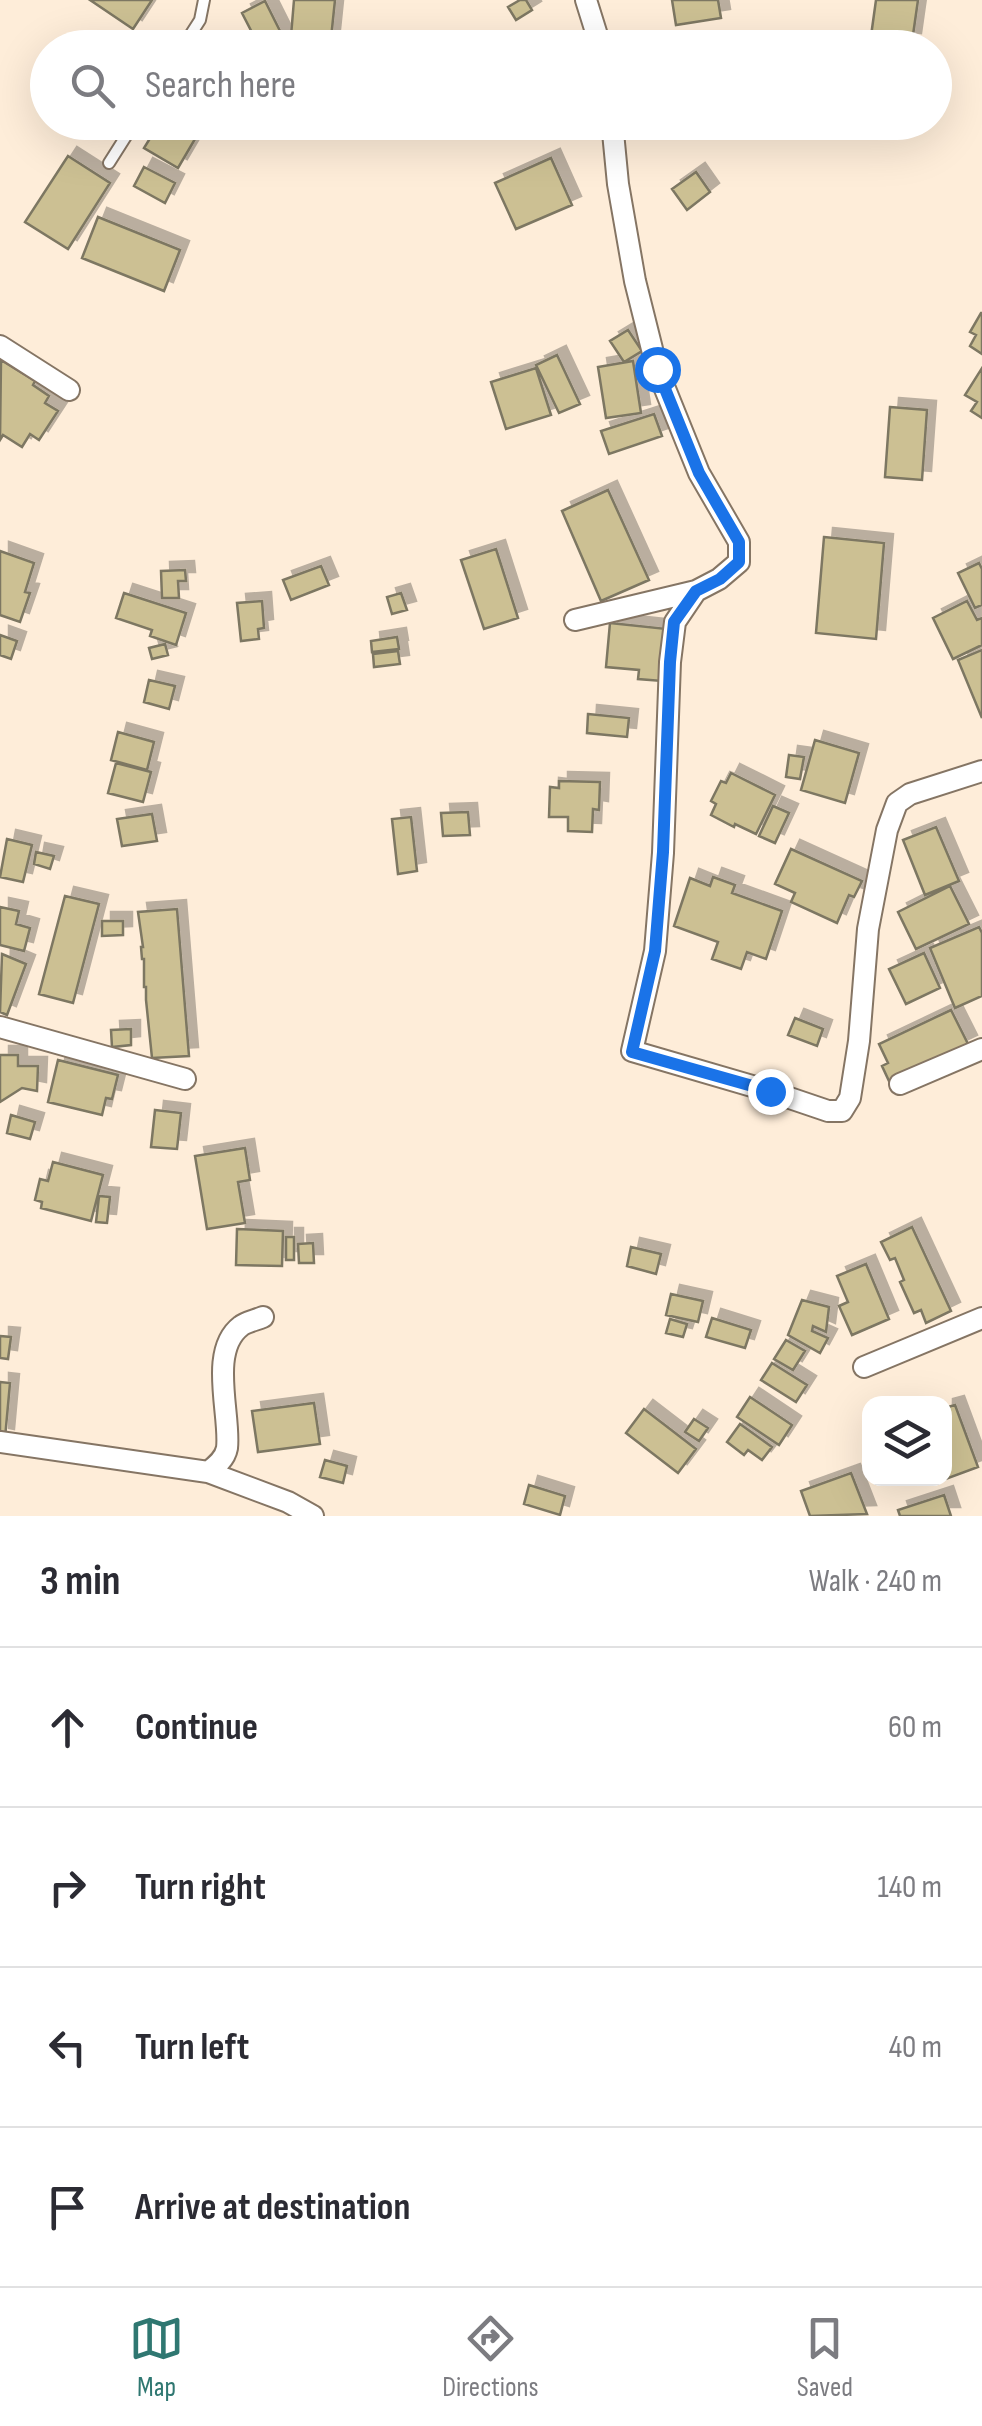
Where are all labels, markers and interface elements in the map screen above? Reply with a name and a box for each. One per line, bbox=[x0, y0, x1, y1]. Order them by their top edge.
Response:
search box bbox=[30, 30, 952, 140]
icon: search bbox=[65, 58, 120, 113]
text: Search here bbox=[145, 63, 296, 108]
route start bbox=[635, 347, 681, 393]
route end bbox=[748, 1069, 794, 1115]
map controls bbox=[862, 1396, 952, 1486]
button: layers bbox=[862, 1396, 952, 1486]
text: 3 min bbox=[40, 1556, 120, 1607]
text: Walk · 240 m bbox=[809, 1562, 942, 1601]
icon: ahead bbox=[40, 1700, 95, 1755]
text: Continue bbox=[135, 1705, 258, 1750]
text: 60 m bbox=[888, 1708, 942, 1747]
icon: right bbox=[40, 1860, 95, 1915]
text: Turn right bbox=[135, 1865, 266, 1910]
text: 140 m bbox=[878, 1868, 942, 1907]
icon: left bbox=[40, 2020, 95, 2075]
text: Turn left bbox=[135, 2025, 249, 2070]
text: 40 m bbox=[889, 2028, 942, 2067]
icon: arrive bbox=[40, 2180, 95, 2235]
text: Arrive at destination bbox=[135, 2185, 410, 2230]
tab: Map bbox=[129, 2311, 184, 2404]
tab: Directions bbox=[442, 2311, 539, 2404]
tab: Saved bbox=[797, 2311, 853, 2404]

